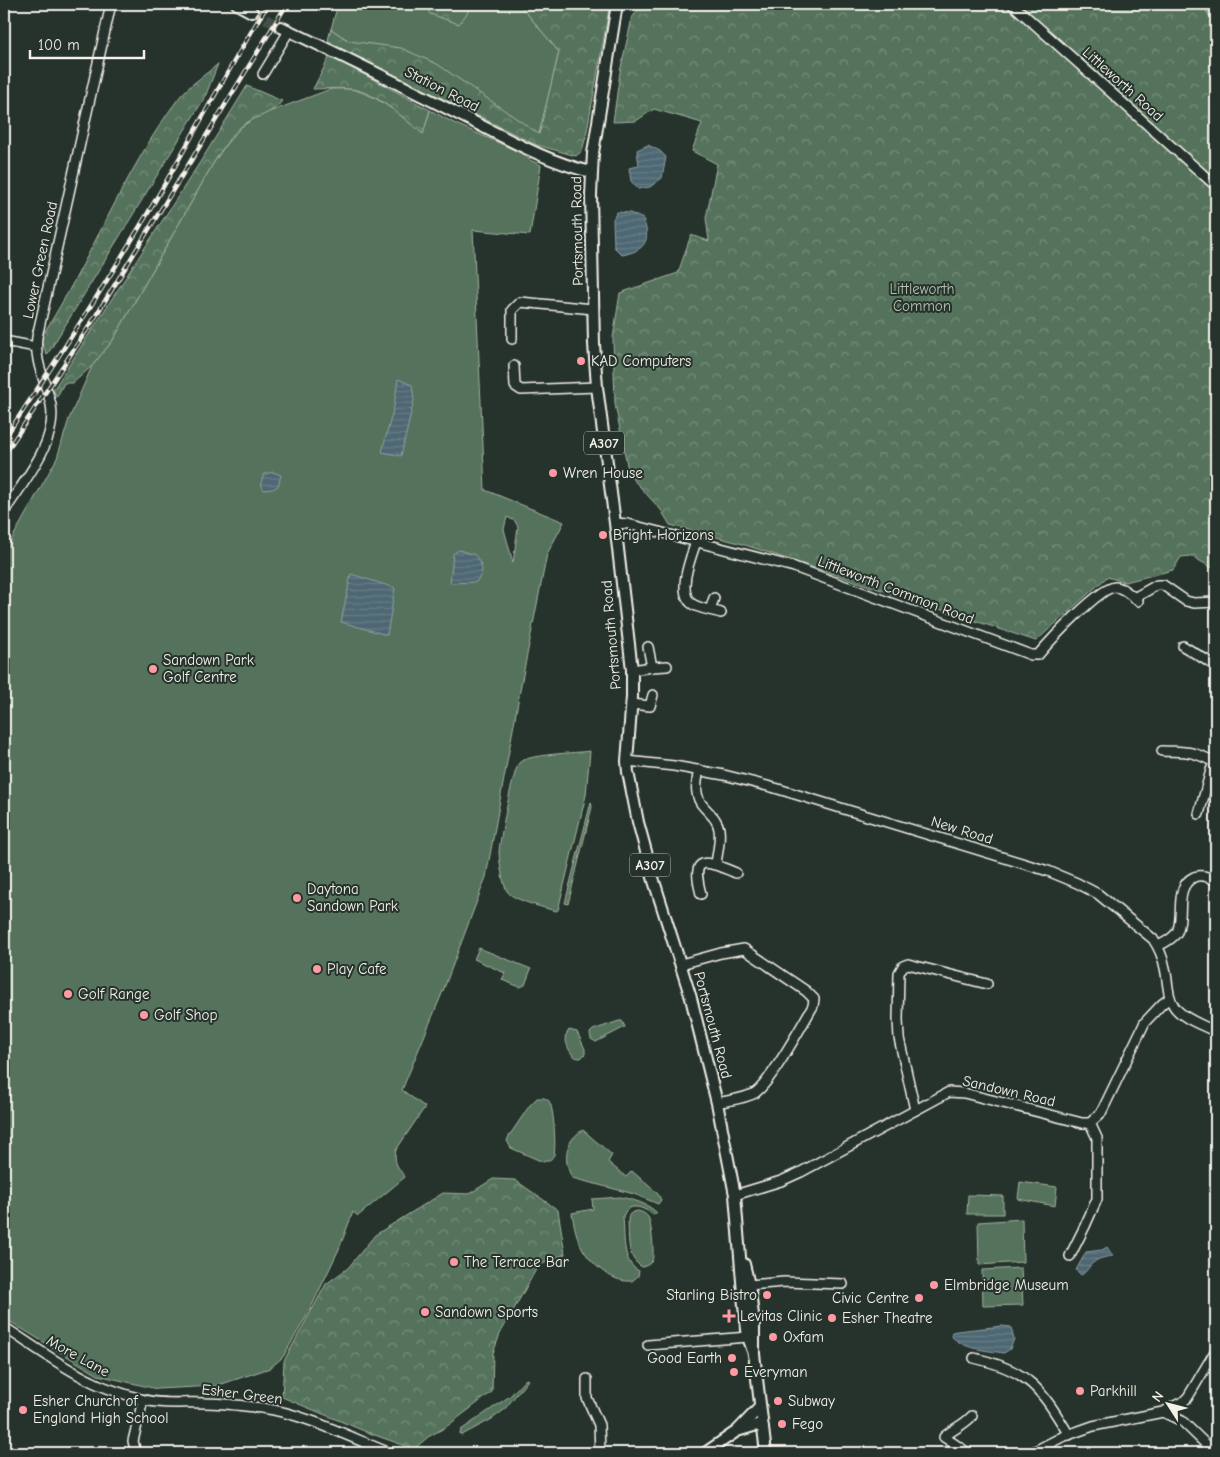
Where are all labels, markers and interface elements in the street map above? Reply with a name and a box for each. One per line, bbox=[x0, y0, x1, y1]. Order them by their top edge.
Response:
scale bar bbox=[30, 28, 144, 60]
text: 100 m bbox=[38, 36, 80, 54]
street label: Littleworth Road bbox=[1079, 43, 1167, 125]
street label: Station Road bbox=[402, 63, 482, 115]
street label: Portsmouth Road bbox=[567, 176, 587, 286]
street label: Lower Green Road bbox=[19, 200, 61, 320]
park label: Littleworth Common bbox=[889, 280, 955, 315]
place label: KAD Computers bbox=[591, 352, 691, 370]
marker: KAD Computers bbox=[575, 355, 587, 367]
road number: A307 bbox=[584, 432, 624, 454]
place label: Wren House bbox=[563, 464, 643, 482]
marker: Wren House bbox=[547, 467, 559, 479]
place label: Bright Horizons bbox=[613, 526, 714, 544]
marker: Bright Horizons bbox=[597, 529, 609, 541]
street label: Littleworth Common Road bbox=[815, 552, 977, 628]
street label: Portsmouth Road bbox=[597, 579, 625, 691]
place label: Sandown Park Golf Centre bbox=[163, 651, 255, 686]
marker: Sandown Park Golf Centre bbox=[147, 663, 159, 675]
street label: New Road bbox=[929, 812, 995, 848]
road number: A307 bbox=[630, 854, 670, 876]
place label: Daytona Sandown Park bbox=[307, 880, 399, 915]
marker: Daytona Sandown Park bbox=[291, 892, 303, 904]
place label: Play Cafe bbox=[327, 960, 387, 978]
marker: Play Cafe bbox=[311, 963, 323, 975]
street label: Portsmouth Road bbox=[690, 970, 736, 1080]
place label: Golf Range bbox=[78, 985, 150, 1003]
marker: Golf Range bbox=[62, 988, 74, 1000]
place label: Golf Shop bbox=[154, 1006, 217, 1024]
marker: Golf Shop bbox=[138, 1009, 150, 1021]
street label: Sandown Road bbox=[961, 1072, 1057, 1110]
place label: The Terrace Bar bbox=[464, 1253, 569, 1271]
marker: The Terrace Bar bbox=[448, 1256, 460, 1268]
place label: Elmbridge Museum bbox=[944, 1276, 1069, 1294]
marker: Elmbridge Museum bbox=[928, 1279, 940, 1291]
place label: Starling Bistro bbox=[666, 1286, 757, 1304]
marker: Starling Bistro bbox=[761, 1289, 773, 1301]
place label: Civic Centre bbox=[832, 1289, 909, 1307]
marker: Civic Centre bbox=[913, 1292, 925, 1304]
place label: Sandown Sports bbox=[435, 1303, 538, 1321]
marker: Sandown Sports bbox=[419, 1306, 431, 1318]
place label: Levitas Clinic bbox=[740, 1307, 822, 1325]
marker: Levitas Clinic bbox=[722, 1309, 736, 1323]
place label: Esher Theatre bbox=[842, 1309, 933, 1327]
marker: Esher Theatre bbox=[826, 1312, 838, 1324]
place label: Oxfam bbox=[783, 1328, 824, 1346]
street label: More Lane bbox=[43, 1331, 113, 1381]
marker: Oxfam bbox=[767, 1331, 779, 1343]
place label: Good Earth bbox=[647, 1349, 722, 1367]
marker: Good Earth bbox=[726, 1352, 738, 1364]
place label: Everyman bbox=[744, 1363, 808, 1381]
marker: Everyman bbox=[728, 1366, 740, 1378]
street label: Esher Green bbox=[200, 1380, 284, 1408]
north arrow bbox=[1142, 1380, 1192, 1430]
place label: Parkhill bbox=[1090, 1382, 1137, 1400]
marker: Parkhill bbox=[1074, 1385, 1086, 1397]
text: N bbox=[1148, 1388, 1167, 1405]
place label: Esher Church of England High School bbox=[33, 1392, 169, 1427]
place label: Subway bbox=[788, 1392, 835, 1410]
marker: Subway bbox=[772, 1395, 784, 1407]
marker: Esher Church of England High School bbox=[17, 1404, 29, 1416]
place label: Fego bbox=[792, 1415, 823, 1433]
marker: Fego bbox=[776, 1418, 788, 1430]

